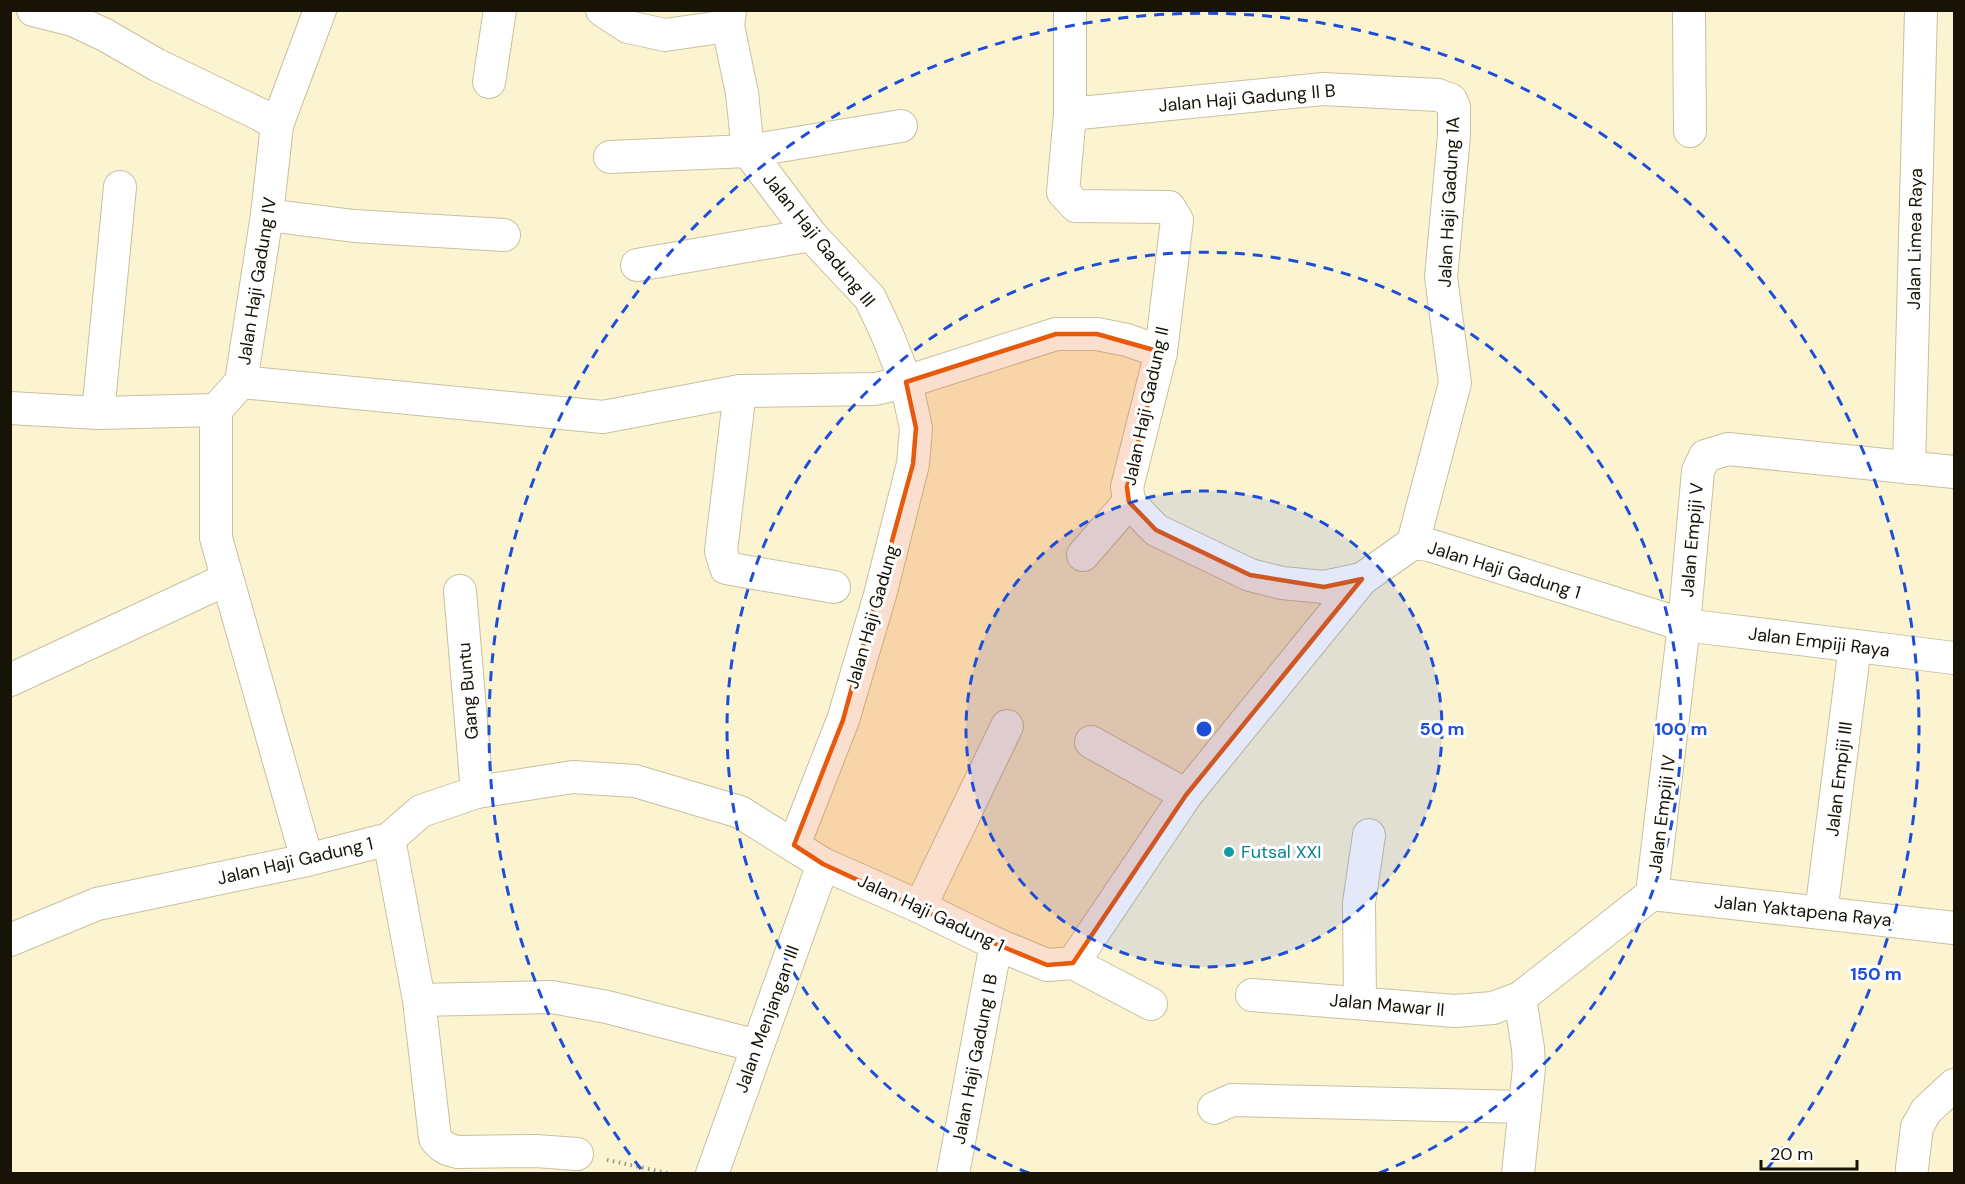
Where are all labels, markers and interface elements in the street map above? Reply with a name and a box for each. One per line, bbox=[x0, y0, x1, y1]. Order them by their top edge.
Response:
street label: Jalan Haji Gadung II B bbox=[1158, 78, 1337, 118]
street label: Jalan Haji Gadung 1A bbox=[1433, 116, 1465, 288]
street label: Jalan Haji Gadung III bbox=[757, 168, 881, 312]
street label: Jalan Limea Raya bbox=[1902, 168, 1928, 310]
street label: Jalan Haji Gadung IV bbox=[232, 195, 282, 367]
street label: Jalan Haji Gadung II bbox=[1117, 324, 1175, 488]
street label: Jalan Empiji V bbox=[1675, 482, 1709, 598]
street label: Jalan Haji Gadung 1 bbox=[1424, 535, 1584, 605]
street label: Jalan Haji Gadung bbox=[840, 542, 904, 692]
street label: Jalan Empiji Raya bbox=[1747, 621, 1891, 663]
street label: Gang Buntu bbox=[452, 641, 484, 741]
text: 50 m bbox=[1419, 717, 1465, 741]
text: 100 m bbox=[1654, 717, 1708, 741]
centre of rings bbox=[1194, 719, 1214, 739]
street label: Jalan Empiji III bbox=[1820, 720, 1858, 838]
street label: Jalan Empiji IV bbox=[1643, 753, 1681, 875]
street label: Jalan Haji Gadung 1 bbox=[215, 831, 375, 891]
place label: Futsal XXI bbox=[1241, 840, 1322, 864]
marker: Futsal XXI bbox=[1222, 845, 1236, 859]
street label: Jalan Haji Gadung 1 bbox=[854, 869, 1008, 957]
street label: Jalan Yaktapena Raya bbox=[1713, 890, 1893, 932]
street label: Jalan Menjangan III bbox=[729, 942, 805, 1096]
text: 150 m bbox=[1850, 962, 1902, 986]
street label: Jalan Haji Gadung I B bbox=[947, 972, 1003, 1146]
street label: Jalan Mawar II bbox=[1328, 988, 1446, 1022]
scale bar bbox=[1761, 1133, 1857, 1171]
text: 20 m bbox=[1770, 1142, 1813, 1166]

